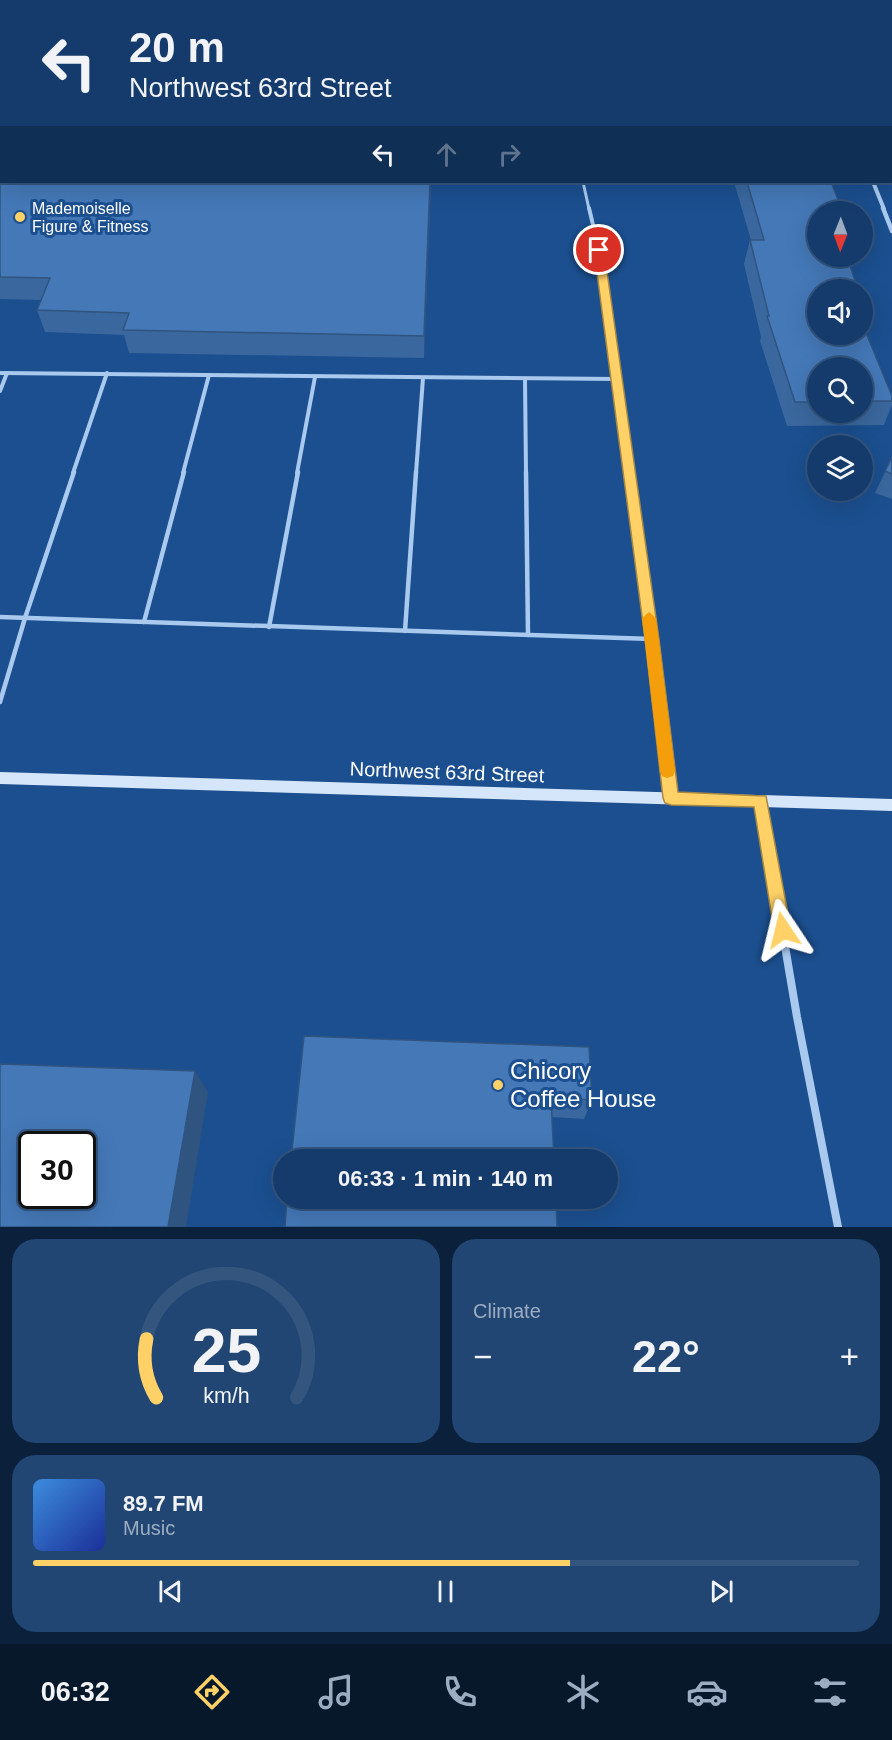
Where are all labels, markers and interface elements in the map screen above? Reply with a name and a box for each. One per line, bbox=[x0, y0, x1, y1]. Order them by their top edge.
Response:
icon: left bbox=[30, 24, 108, 102]
text: 20 m bbox=[129, 24, 225, 71]
text: Northwest 63rd Street bbox=[129, 73, 392, 103]
icon: left bbox=[367, 138, 400, 171]
icon: ahead bbox=[430, 138, 463, 171]
icon: right bbox=[493, 138, 526, 171]
place label: Mademoiselle Figure & Fitness bbox=[32, 200, 148, 235]
north arrow bbox=[807, 201, 873, 267]
map controls bbox=[807, 201, 873, 501]
marker: Mademoiselle Figure & Fitness bbox=[13, 210, 27, 224]
pin bbox=[573, 224, 624, 275]
icon: arrive bbox=[582, 233, 615, 266]
button: sound bbox=[807, 279, 873, 345]
button: search bbox=[807, 357, 873, 423]
button: layers bbox=[807, 435, 873, 501]
street label: Northwest 63rd Street bbox=[349, 758, 545, 786]
position arrow bbox=[751, 898, 815, 962]
place label: Chicory Coffee House bbox=[510, 1057, 656, 1112]
marker: Chicory Coffee House bbox=[491, 1078, 505, 1092]
speed limit sign: 30 bbox=[18, 1131, 96, 1209]
text: 06:33 · 1 min · 140 m bbox=[338, 1166, 553, 1191]
text: Climate bbox=[473, 1300, 541, 1322]
text: 25 bbox=[191, 1316, 261, 1385]
text: 22° bbox=[632, 1331, 700, 1382]
text: − bbox=[473, 1338, 492, 1375]
text: + bbox=[840, 1338, 859, 1375]
text: km/h bbox=[203, 1384, 249, 1408]
text: 89.7 FM bbox=[123, 1491, 204, 1516]
text: Music bbox=[123, 1517, 175, 1539]
icon: previous bbox=[154, 1575, 187, 1608]
icon: pause bbox=[429, 1575, 462, 1608]
icon: next bbox=[705, 1575, 738, 1608]
icon: directions bbox=[191, 1671, 233, 1713]
icon: music bbox=[315, 1671, 357, 1713]
icon: phone bbox=[439, 1671, 481, 1713]
icon: climate bbox=[562, 1671, 604, 1713]
icon: car bbox=[686, 1671, 728, 1713]
icon: filters bbox=[809, 1671, 851, 1713]
text: 06:32 bbox=[41, 1677, 110, 1707]

